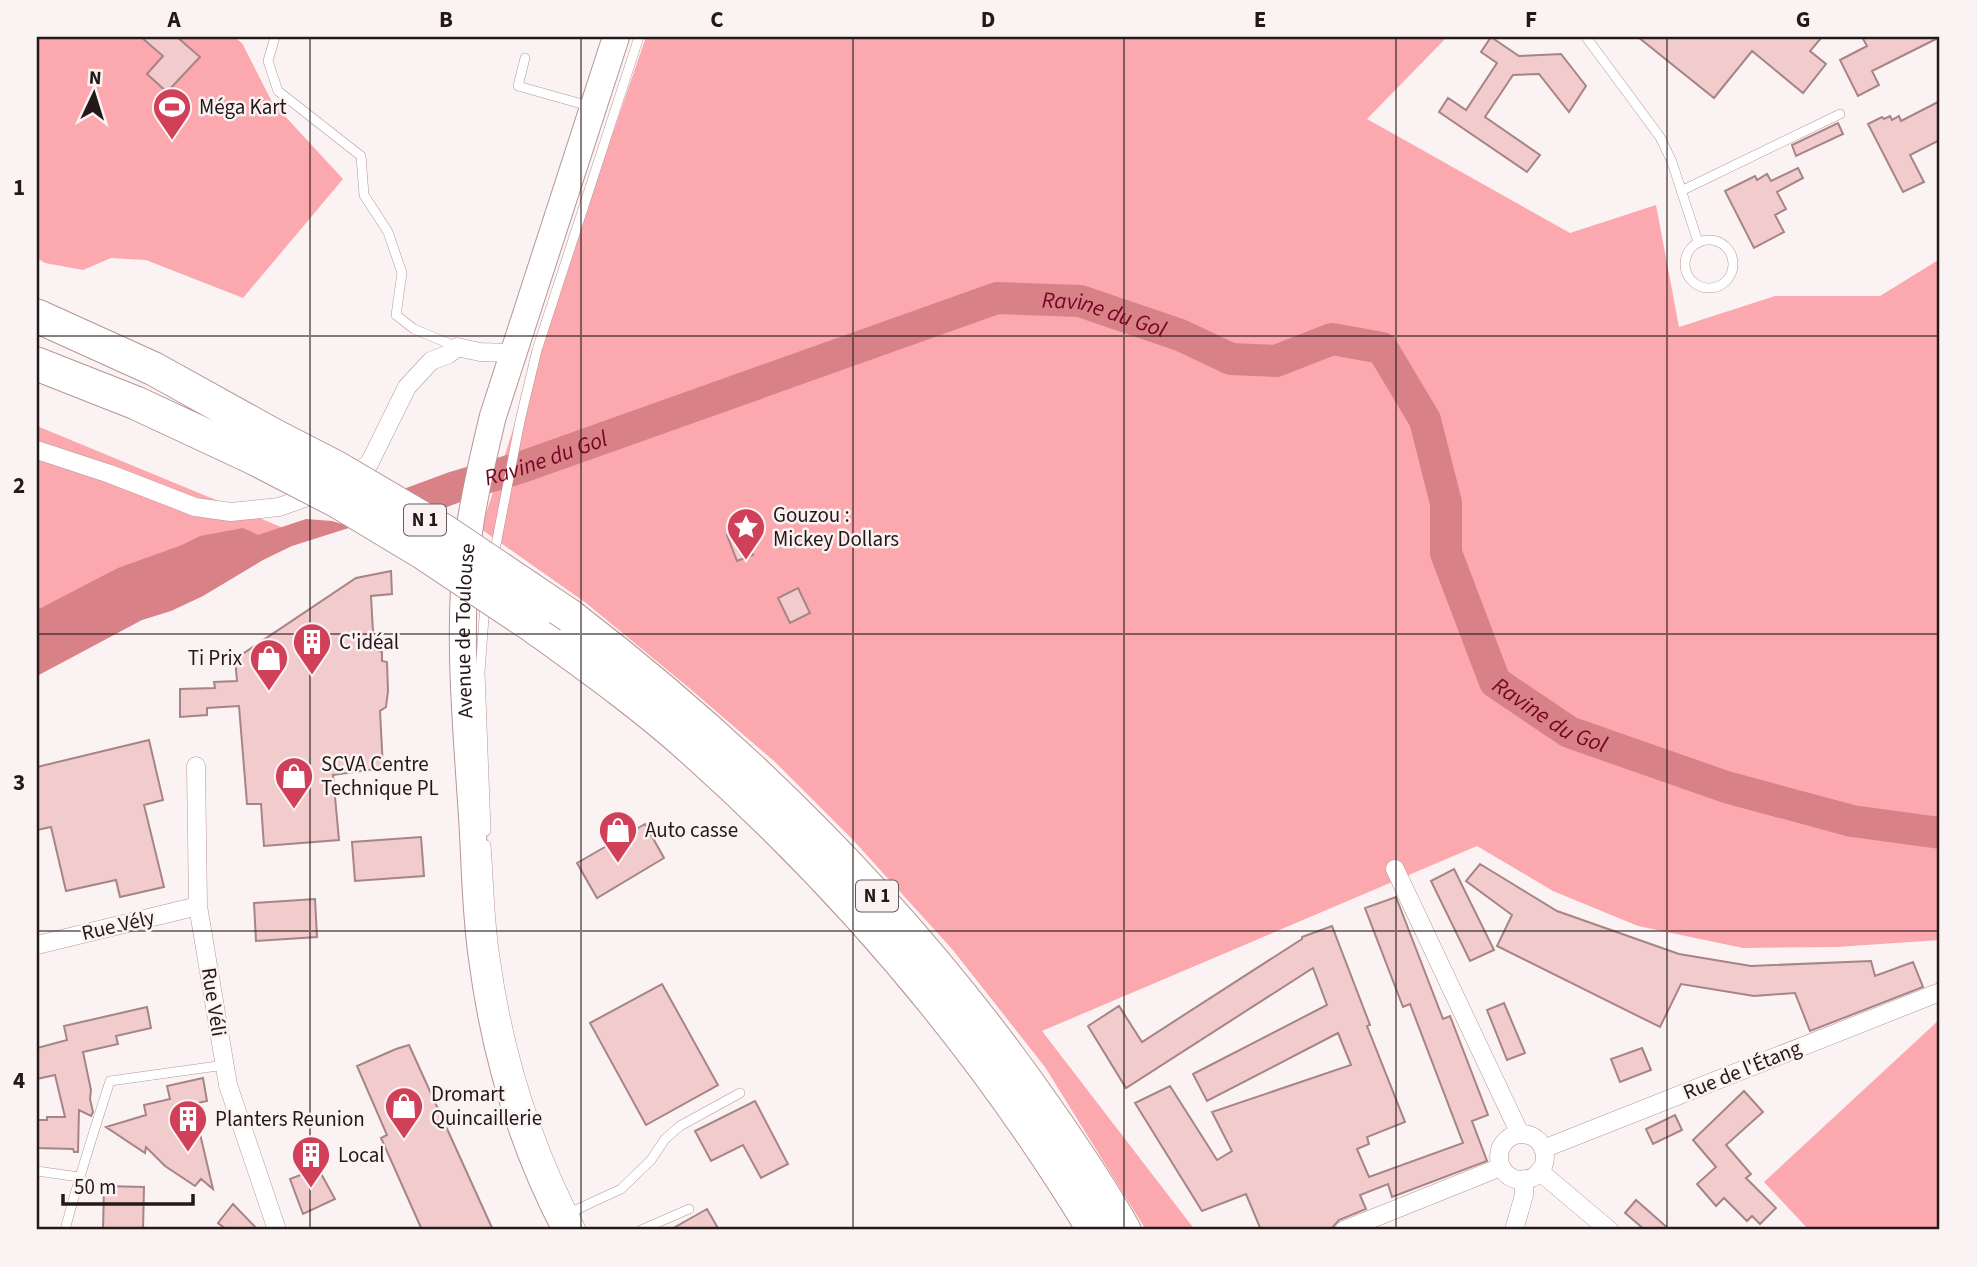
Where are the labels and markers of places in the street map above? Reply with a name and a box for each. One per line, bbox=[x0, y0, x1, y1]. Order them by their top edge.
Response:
sports icon: Méga Kart bbox=[151, 86, 193, 141]
place label: Méga Kart bbox=[199, 92, 287, 122]
place label: Gouzou : Mickey Dollars bbox=[773, 500, 899, 554]
place icon: Gouzou : Mickey Dollars bbox=[725, 506, 767, 561]
building icon: C'idéal bbox=[291, 621, 333, 676]
place label: C'idéal bbox=[339, 627, 399, 657]
shop icon: Ti Prix bbox=[248, 637, 290, 692]
place label: Ti Prix bbox=[188, 643, 243, 673]
place label: SCVA Centre Technique PL bbox=[321, 749, 439, 803]
shop icon: SCVA Centre Technique PL bbox=[273, 755, 315, 810]
shop icon: Auto casse bbox=[597, 809, 639, 864]
place label: Auto casse bbox=[645, 815, 738, 845]
place label: Dromart Quincaillerie bbox=[431, 1079, 542, 1133]
shop icon: Dromart Quincaillerie bbox=[383, 1085, 425, 1140]
building icon: Planters Reunion bbox=[167, 1098, 209, 1153]
place label: Planters Reunion bbox=[215, 1104, 365, 1134]
building icon: Local bbox=[290, 1134, 332, 1189]
place label: Local bbox=[338, 1140, 385, 1170]

